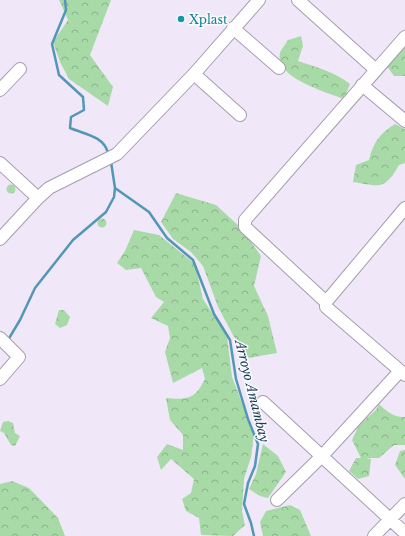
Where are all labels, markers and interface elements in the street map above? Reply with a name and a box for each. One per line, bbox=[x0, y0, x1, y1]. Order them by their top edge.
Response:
place label: Xplast bbox=[189, 12, 228, 27]
marker: Xplast bbox=[176, 14, 186, 24]
water label: Arroyo Amambay bbox=[231, 336, 273, 444]

